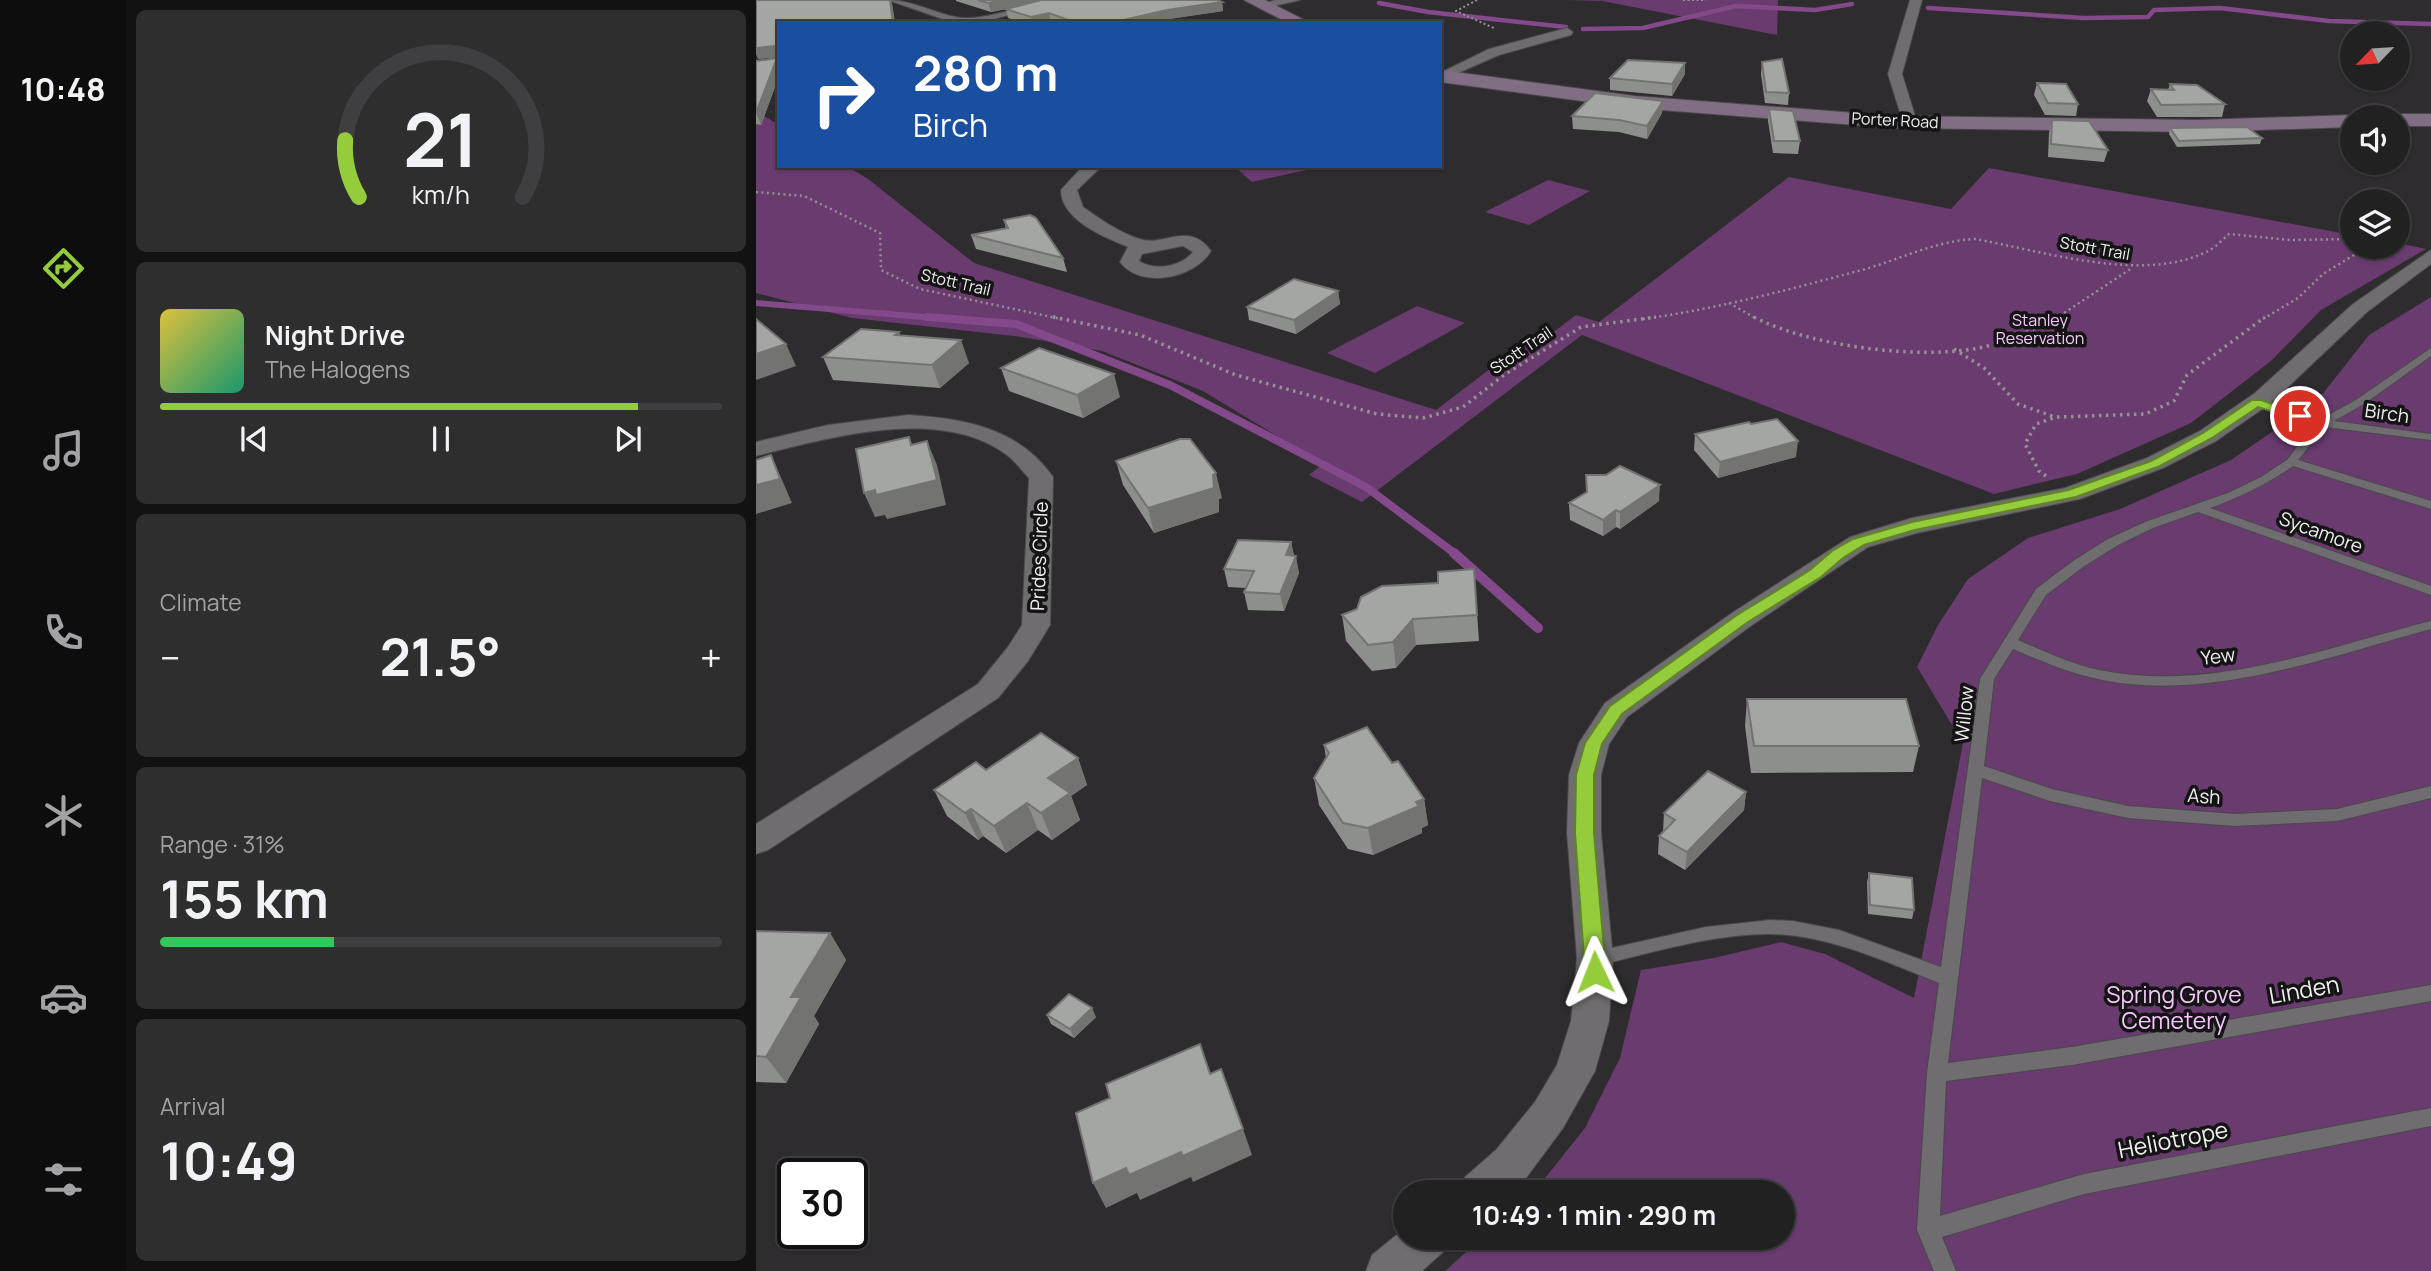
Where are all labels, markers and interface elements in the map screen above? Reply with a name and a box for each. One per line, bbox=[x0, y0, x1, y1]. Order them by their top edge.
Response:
north arrow bbox=[2340, 21, 2410, 91]
map controls bbox=[2340, 21, 2410, 259]
text: 280 m bbox=[913, 39, 1058, 106]
icon: right bbox=[798, 49, 889, 140]
text: 10:48 bbox=[20, 67, 106, 111]
text: 21 bbox=[403, 89, 479, 189]
text: Birch bbox=[913, 103, 988, 147]
button: sound bbox=[2340, 105, 2410, 175]
street label: Porter Road bbox=[1851, 107, 1939, 133]
text: km/h bbox=[412, 177, 470, 212]
button: layers bbox=[2340, 189, 2410, 259]
street label: Stott Trail bbox=[2058, 231, 2132, 265]
icon: directions bbox=[39, 244, 88, 293]
street label: Stott Trail bbox=[919, 263, 993, 301]
park label: Stanley Reservation bbox=[1996, 309, 2084, 349]
text: Night Drive bbox=[265, 317, 405, 353]
street label: Stott Trail bbox=[1485, 321, 1557, 379]
text: The Halogens bbox=[265, 353, 410, 385]
pin bbox=[2270, 386, 2330, 446]
icon: arrive bbox=[2281, 397, 2319, 435]
street label: Birch bbox=[2363, 397, 2411, 429]
icon: previous bbox=[235, 420, 273, 458]
icon: pause bbox=[422, 420, 460, 458]
icon: next bbox=[609, 420, 647, 458]
icon: music bbox=[39, 426, 88, 475]
street label: Prides Circle bbox=[1024, 501, 1054, 611]
street label: Sycamore bbox=[2276, 505, 2366, 559]
text: Climate bbox=[160, 586, 242, 618]
icon: phone bbox=[39, 608, 88, 657]
text: 21.5° bbox=[380, 621, 501, 692]
text: − bbox=[160, 631, 181, 683]
text: + bbox=[700, 631, 722, 683]
street label: Yew bbox=[2199, 641, 2237, 671]
street label: Willow bbox=[1948, 684, 1980, 743]
street label: Ash bbox=[2186, 782, 2222, 810]
icon: climate bbox=[39, 791, 88, 840]
text: Range · 31% bbox=[160, 828, 285, 860]
text: 155 km bbox=[160, 863, 329, 934]
position arrow bbox=[1558, 935, 1632, 1009]
street label: Linden bbox=[2266, 967, 2342, 1011]
icon: car bbox=[39, 973, 88, 1022]
park label: Spring Grove Cemetery bbox=[2106, 978, 2242, 1036]
text: Arrival bbox=[160, 1090, 226, 1122]
street label: Heliotrope bbox=[2115, 1113, 2231, 1165]
text: 10:49 bbox=[160, 1125, 297, 1196]
icon: filters bbox=[39, 1155, 88, 1204]
speed limit sign: 30 bbox=[777, 1158, 868, 1249]
text: 10:49 · 1 min · 290 m bbox=[1472, 1197, 1716, 1233]

